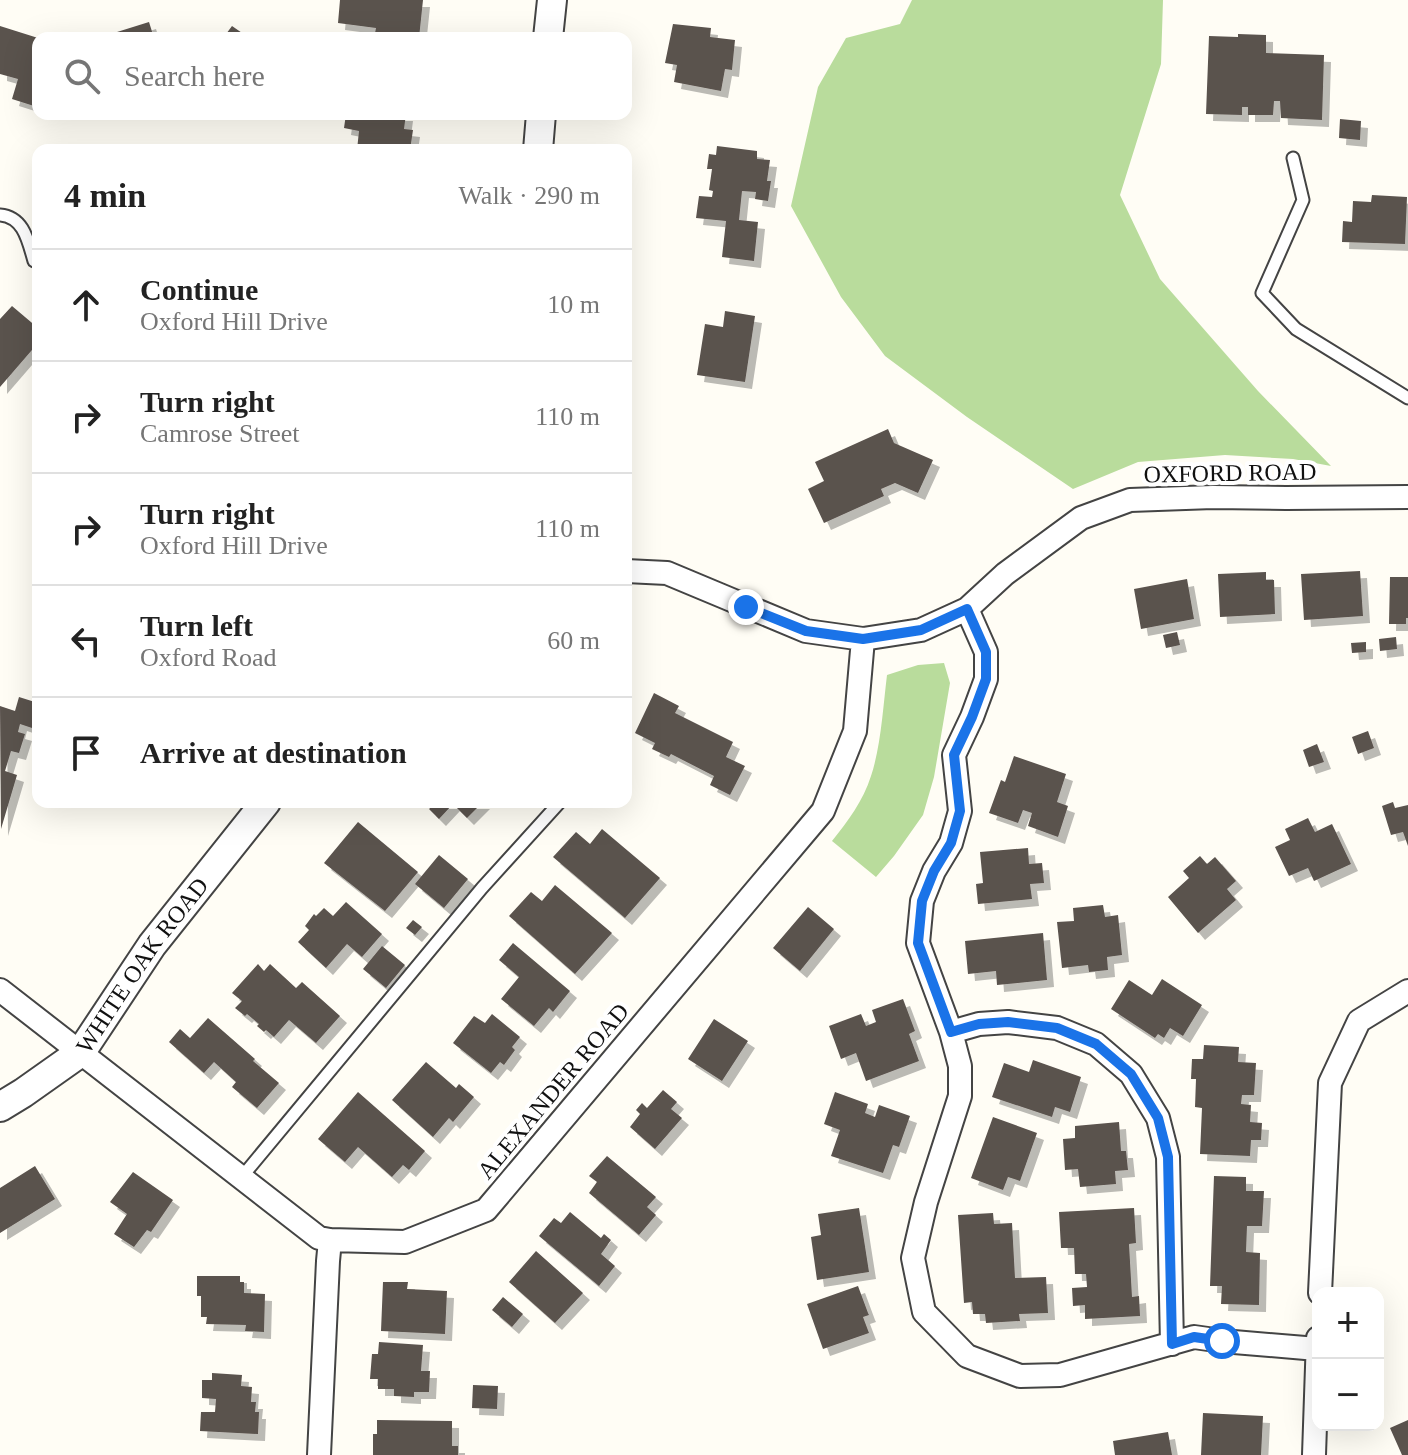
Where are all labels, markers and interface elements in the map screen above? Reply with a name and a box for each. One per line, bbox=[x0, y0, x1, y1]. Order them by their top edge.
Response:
search box bbox=[32, 32, 632, 120]
icon: search bbox=[60, 54, 104, 98]
text: Search here bbox=[124, 59, 265, 92]
text: 4 min bbox=[64, 177, 146, 214]
text: Walk · 290 m bbox=[458, 181, 600, 210]
text: Continue bbox=[140, 273, 258, 306]
icon: ahead bbox=[64, 283, 108, 327]
text: 10 m bbox=[547, 290, 600, 319]
text: Oxford Hill Drive bbox=[140, 307, 328, 336]
text: Turn right bbox=[140, 385, 275, 418]
icon: right bbox=[64, 395, 108, 439]
text: 110 m bbox=[535, 402, 600, 431]
text: Camrose Street bbox=[140, 419, 300, 448]
street label: OXFORD ROAD bbox=[1143, 458, 1317, 488]
text: Turn right bbox=[140, 497, 275, 530]
icon: right bbox=[64, 507, 108, 551]
text: 110 m bbox=[535, 514, 600, 543]
text: Oxford Hill Drive bbox=[140, 531, 328, 560]
route end bbox=[728, 589, 764, 625]
text: Turn left bbox=[140, 609, 253, 642]
icon: left bbox=[64, 619, 108, 663]
text: 60 m bbox=[547, 626, 600, 655]
text: Oxford Road bbox=[140, 643, 276, 672]
icon: arrive bbox=[64, 731, 108, 775]
text: Arrive at destination bbox=[140, 736, 407, 769]
street label: WHITE OAK ROAD bbox=[71, 873, 213, 1058]
street label: ALEXANDER ROAD bbox=[472, 998, 634, 1184]
map controls bbox=[1312, 1287, 1384, 1431]
button: + bbox=[1312, 1287, 1384, 1359]
route start bbox=[1204, 1323, 1240, 1359]
button: − bbox=[1312, 1359, 1384, 1431]

